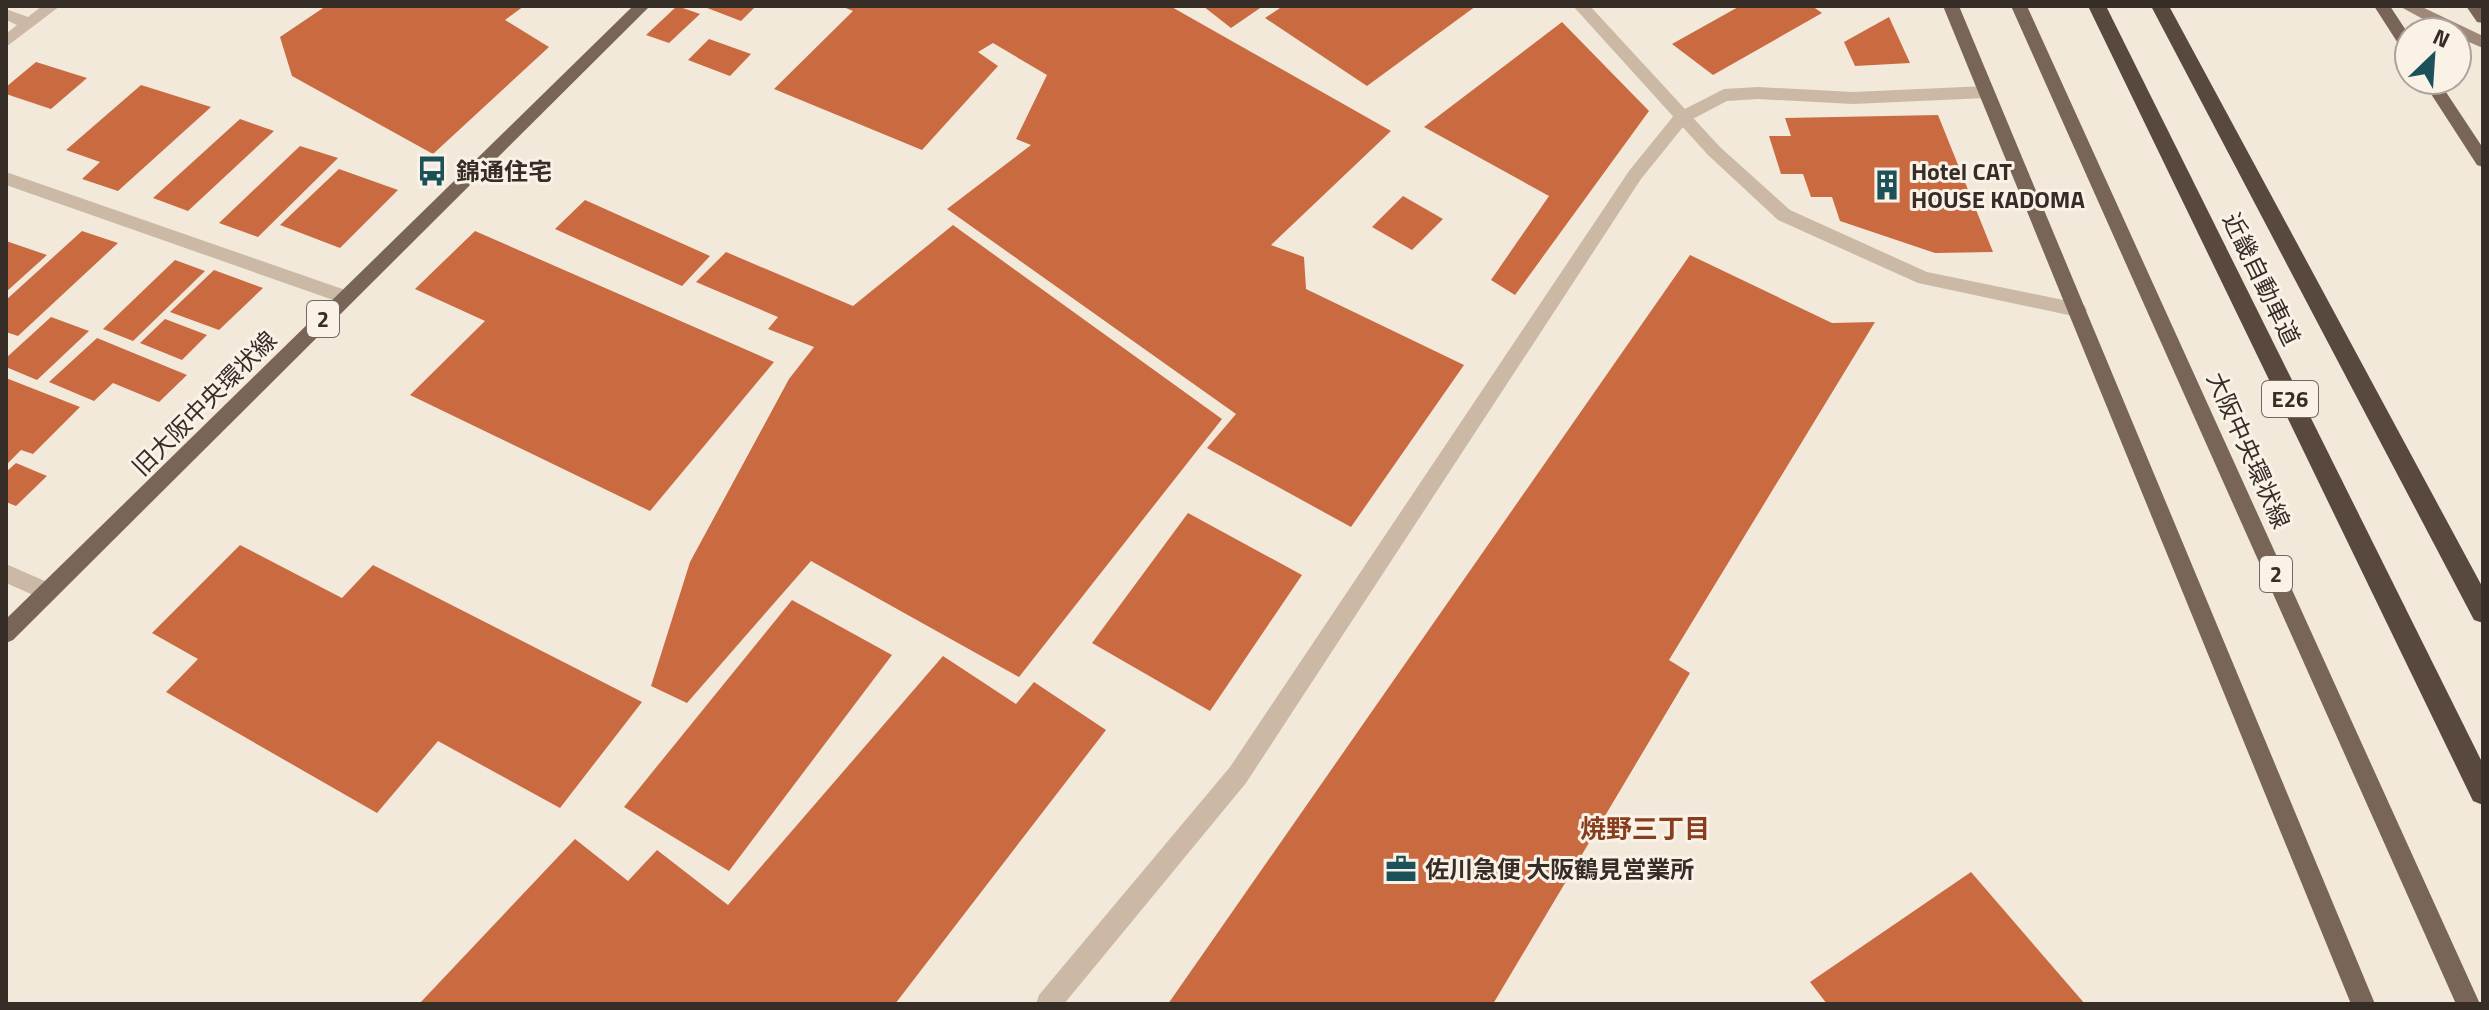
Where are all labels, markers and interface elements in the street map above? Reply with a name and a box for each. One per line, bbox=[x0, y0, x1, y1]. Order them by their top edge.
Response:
north arrow bbox=[2393, 16, 2473, 96]
text: N bbox=[2427, 19, 2456, 57]
place label: 錦通住宅 bbox=[456, 153, 552, 189]
place label: Hotel CAT HOUSE KADOMA bbox=[1911, 153, 2085, 217]
bus stop icon: 錦通住宅 bbox=[415, 154, 449, 188]
building icon: Hotel CAT HOUSE KADOMA bbox=[1870, 168, 1904, 202]
street label: 近畿自動車道 bbox=[2214, 206, 2310, 352]
road number: 2 bbox=[307, 301, 339, 337]
street label: 旧大阪中央環状線 bbox=[123, 322, 285, 484]
street label: 大阪中央環状線 bbox=[2198, 366, 2300, 534]
road number: E26 bbox=[2262, 381, 2318, 417]
road number: 2 bbox=[2260, 556, 2292, 592]
district label: 焼野三丁目 bbox=[1580, 809, 1710, 848]
place label: 佐川急便 大阪鶴見営業所 bbox=[1425, 851, 1694, 887]
office icon: 佐川急便 大阪鶴見営業所 bbox=[1384, 852, 1418, 886]

